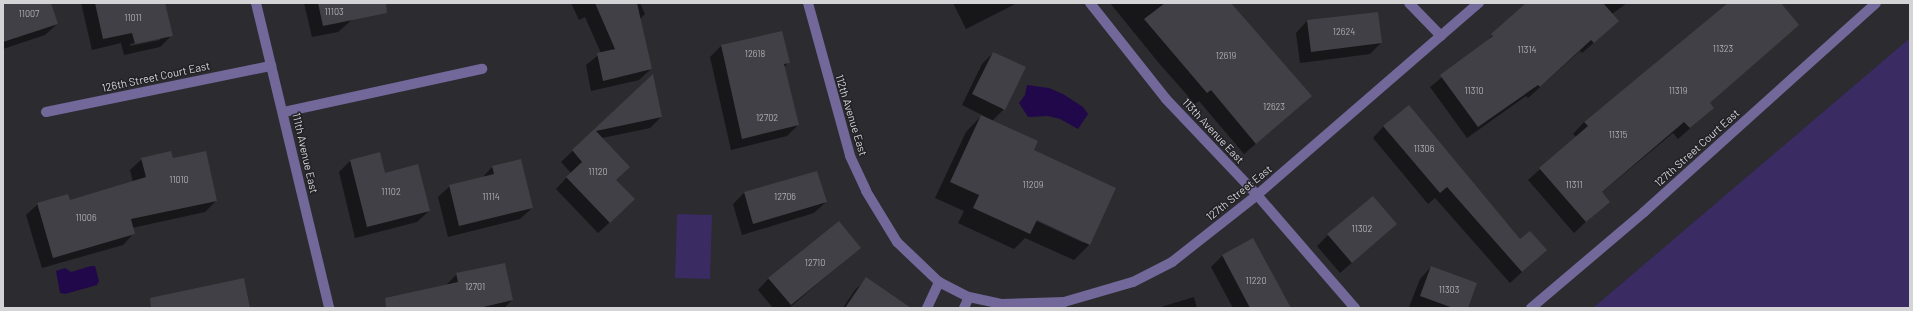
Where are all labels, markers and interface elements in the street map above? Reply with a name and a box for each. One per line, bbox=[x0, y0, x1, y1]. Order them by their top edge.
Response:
house number: 11103 bbox=[324, 7, 344, 17]
house number: 11007 bbox=[19, 9, 39, 19]
house number: 11011 bbox=[124, 13, 142, 23]
house number: 12624 bbox=[1333, 27, 1355, 37]
house number: 11323 bbox=[1713, 44, 1733, 54]
house number: 11314 bbox=[1517, 45, 1537, 55]
house number: 12618 bbox=[745, 49, 765, 59]
house number: 12619 bbox=[1216, 51, 1236, 61]
street label: 126th Street Court East bbox=[101, 59, 211, 95]
street label: 112th Avenue East bbox=[832, 73, 870, 157]
house number: 11310 bbox=[1464, 86, 1484, 96]
house number: 11319 bbox=[1669, 86, 1687, 96]
street label: 113th Avenue East bbox=[1179, 96, 1247, 166]
house number: 12623 bbox=[1263, 102, 1285, 112]
street label: 127th Street Court East bbox=[1652, 106, 1742, 190]
street label: 111th Avenue East bbox=[289, 111, 321, 195]
house number: 12702 bbox=[756, 113, 778, 123]
house number: 11315 bbox=[1609, 130, 1627, 140]
house number: 11306 bbox=[1414, 144, 1434, 154]
street label: 127th Street East bbox=[1203, 162, 1275, 224]
house number: 11120 bbox=[588, 167, 608, 177]
house number: 11010 bbox=[169, 175, 189, 185]
house number: 11209 bbox=[1023, 180, 1043, 190]
house number: 11311 bbox=[1565, 180, 1583, 190]
house number: 11102 bbox=[381, 187, 401, 197]
house number: 11114 bbox=[482, 192, 500, 202]
house number: 12706 bbox=[774, 192, 796, 202]
house number: 11006 bbox=[75, 213, 97, 223]
house number: 11302 bbox=[1352, 224, 1372, 234]
house number: 12710 bbox=[805, 258, 825, 268]
house number: 11220 bbox=[1245, 276, 1267, 286]
house number: 12701 bbox=[465, 282, 485, 292]
house number: 11303 bbox=[1439, 285, 1459, 295]

